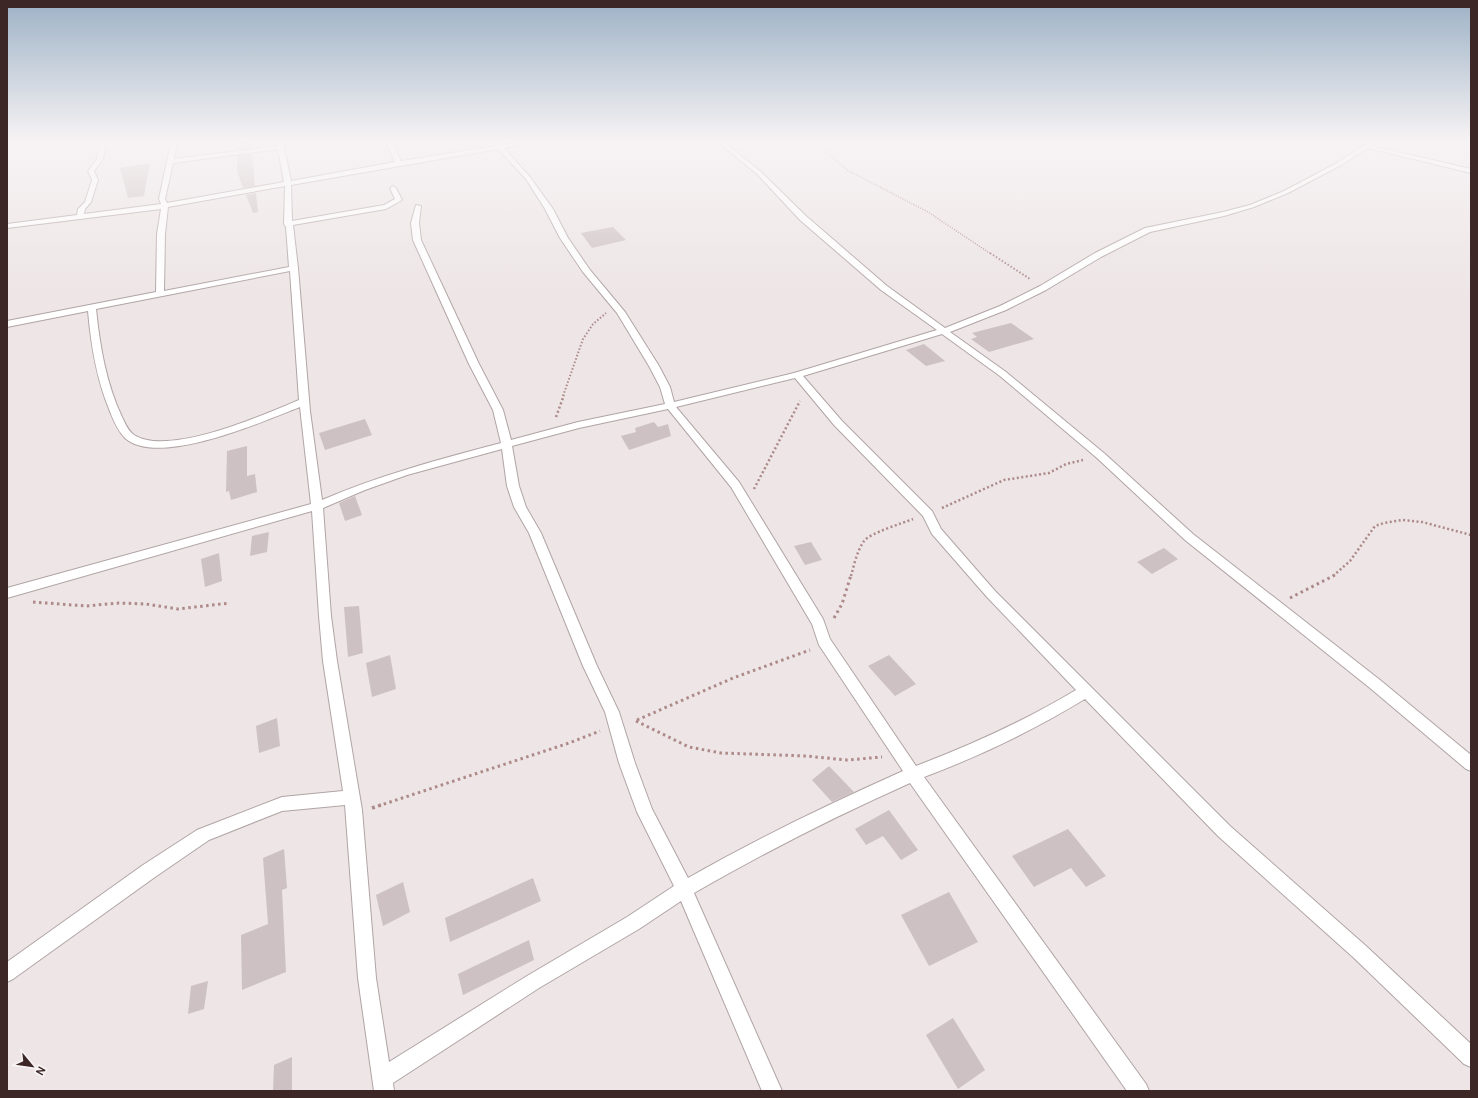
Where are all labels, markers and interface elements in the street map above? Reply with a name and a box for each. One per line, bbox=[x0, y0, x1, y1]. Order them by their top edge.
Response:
north arrow bbox=[12, 1046, 52, 1086]
text: N bbox=[33, 1064, 49, 1078]

